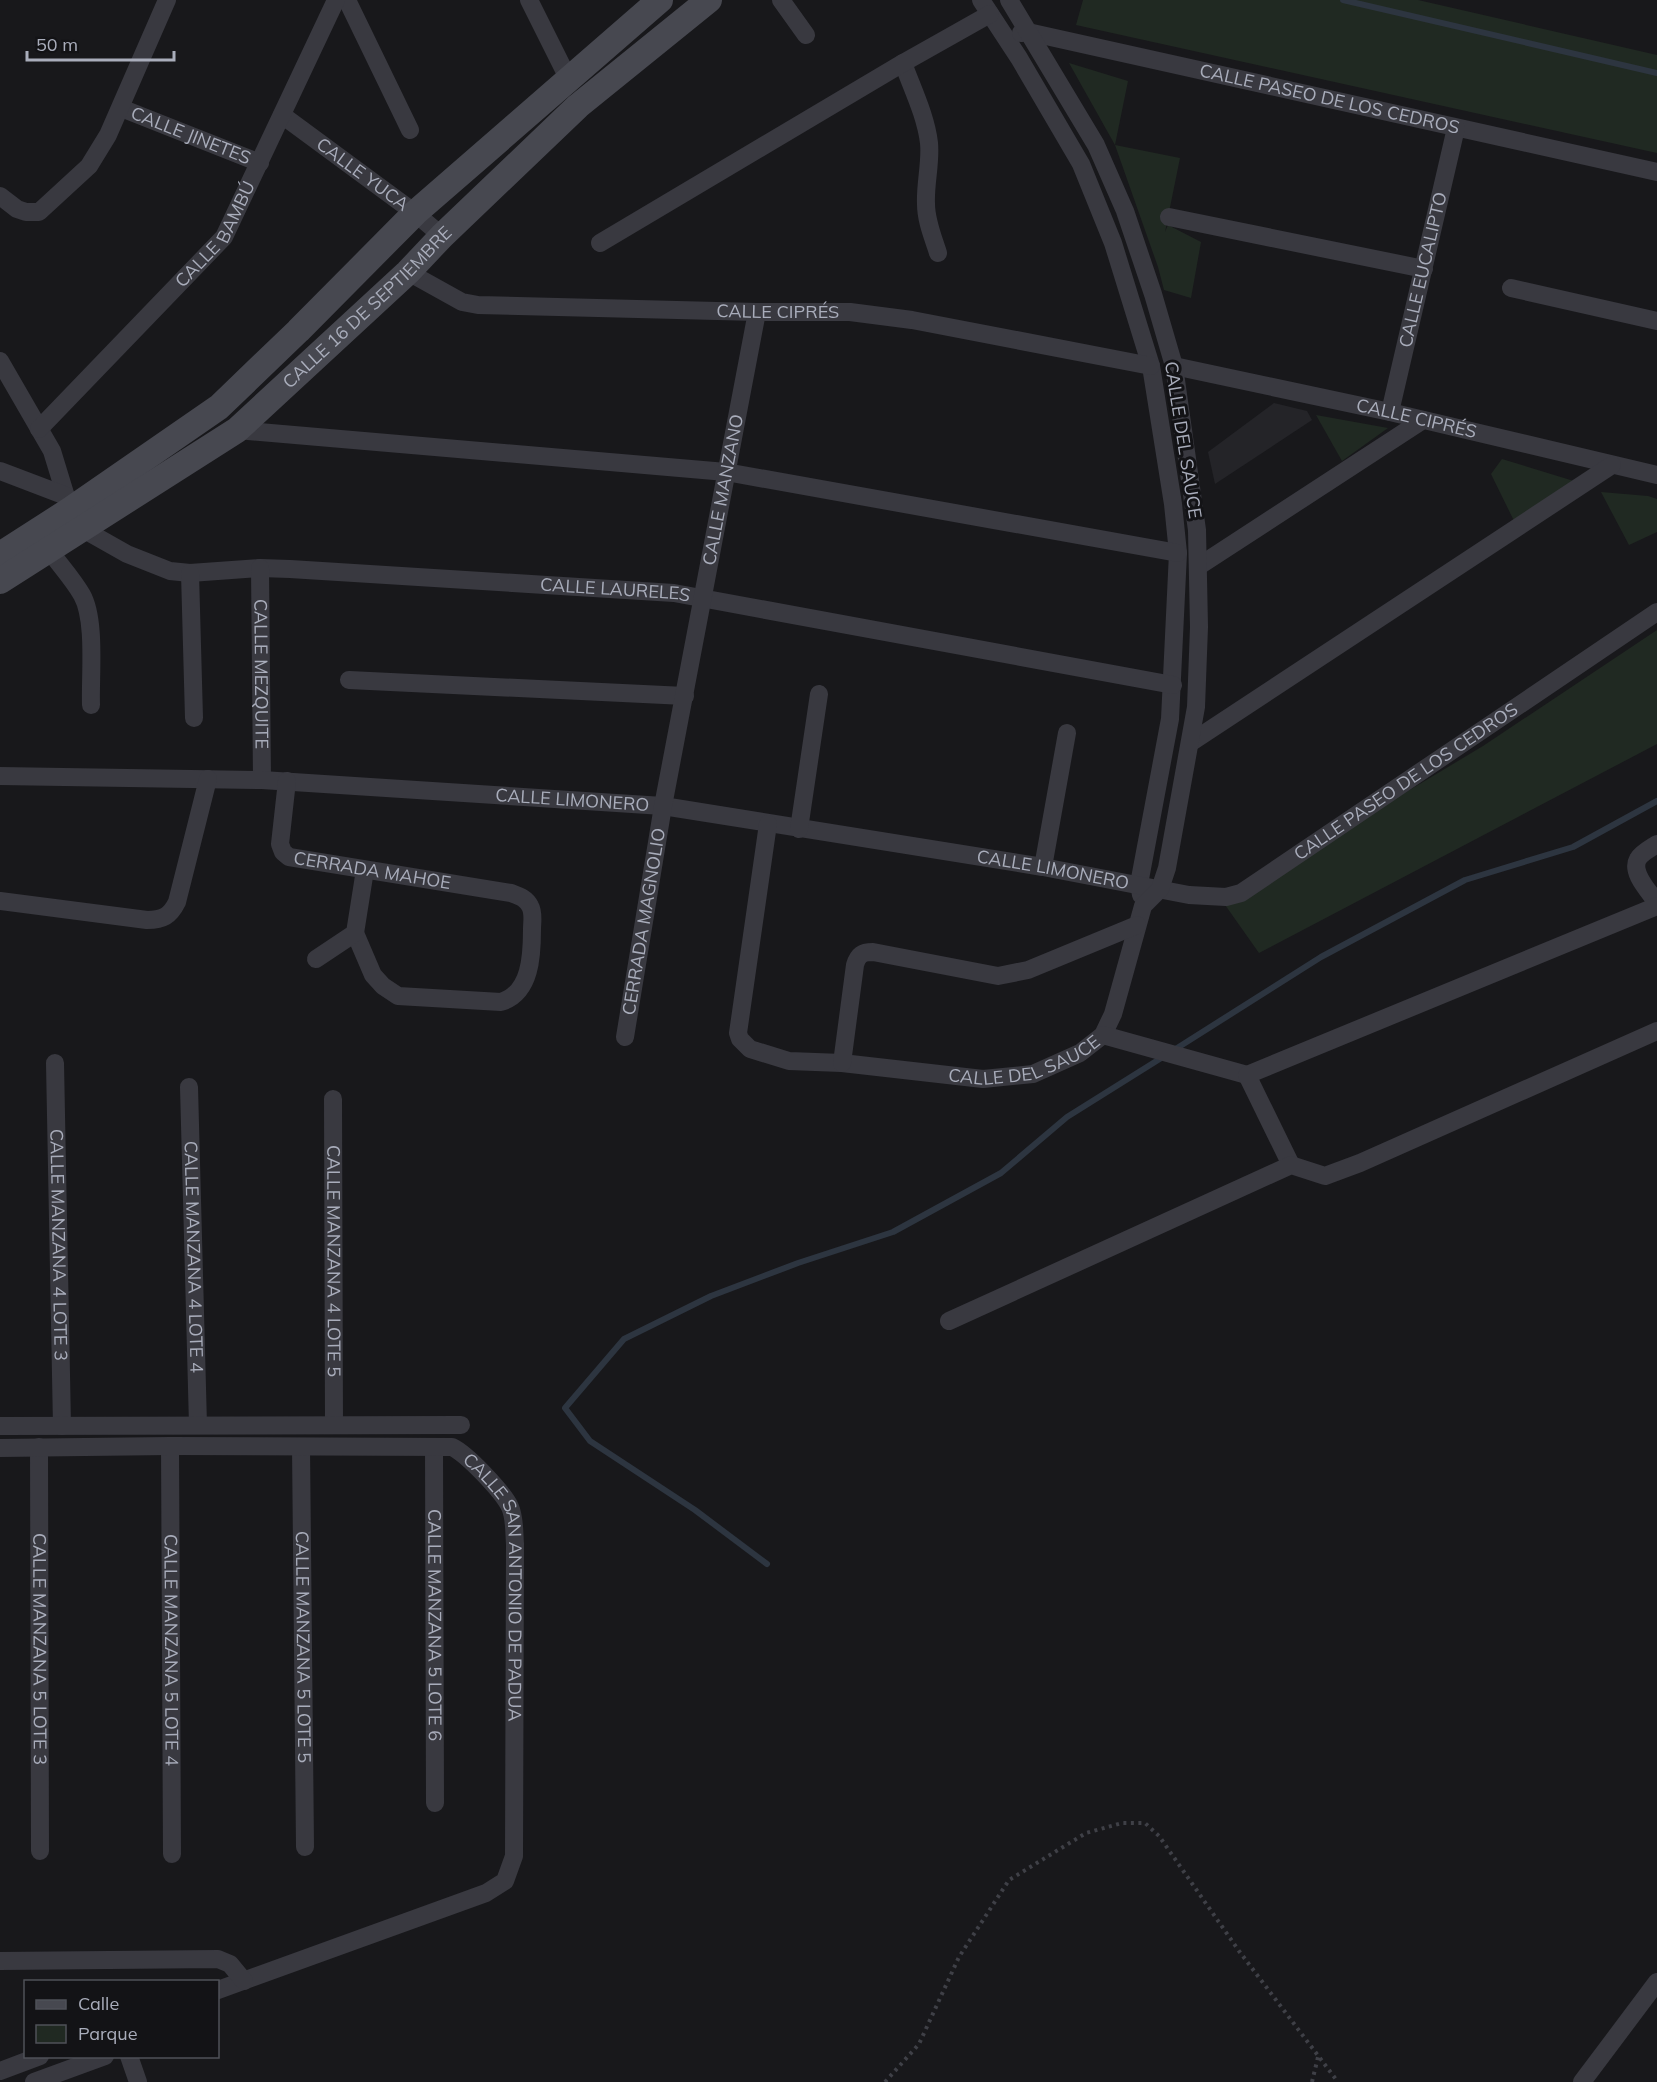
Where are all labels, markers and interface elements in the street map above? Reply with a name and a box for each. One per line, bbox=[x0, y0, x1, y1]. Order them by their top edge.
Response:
scale bar bbox=[27, 24, 174, 62]
text: 50 m bbox=[36, 33, 78, 56]
street label: CALLE PASEO DE LOS CEDROS bbox=[1197, 59, 1462, 139]
street label: CALLE JINETES bbox=[128, 101, 254, 169]
street label: CALLE YUCA bbox=[312, 132, 414, 216]
street label: CALLE BAMBÚ bbox=[170, 177, 260, 292]
street label: CALLE EUCALIPTO bbox=[1393, 190, 1452, 350]
street label: CALLE 16 DE SEPTIEMBRE bbox=[278, 221, 456, 393]
street label: CALLE CIPRÉS bbox=[716, 299, 839, 323]
street label: CALLE DEL SAUCE bbox=[1160, 360, 1207, 520]
street label: CALLE CIPRÉS bbox=[1354, 393, 1479, 443]
street label: CALLE MANZANO bbox=[697, 412, 748, 567]
street label: CALLE LAURELES bbox=[540, 573, 692, 607]
street label: CALLE MEZQUITE bbox=[249, 599, 274, 749]
street label: CALLE PASEO DE LOS CEDROS bbox=[1289, 697, 1522, 865]
street label: CALLE LIMONERO bbox=[495, 783, 650, 816]
street label: CERRADA MAGNOLIO bbox=[617, 826, 670, 1017]
street label: CALLE LIMONERO bbox=[975, 845, 1131, 894]
street label: CERRADA MAHOE bbox=[292, 846, 453, 894]
street label: CALLE DEL SAUCE bbox=[947, 1030, 1104, 1090]
street label: CALLE MANZANA 4 LOTE 3 bbox=[45, 1129, 73, 1361]
street label: CALLE MANZANA 4 LOTE 4 bbox=[179, 1141, 209, 1374]
street label: CALLE MANZANA 4 LOTE 5 bbox=[322, 1145, 346, 1377]
street label: CALLE SAN ANTONIO DE PADUA bbox=[458, 1448, 527, 1722]
street label: CALLE MANZANA 5 LOTE 6 bbox=[423, 1509, 447, 1741]
street label: CALLE MANZANA 5 LOTE 5 bbox=[291, 1531, 316, 1763]
street label: CALLE MANZANA 5 LOTE 3 bbox=[28, 1533, 52, 1765]
street label: CALLE MANZANA 5 LOTE 4 bbox=[159, 1534, 184, 1766]
legend bbox=[24, 1980, 219, 2058]
text: Calle bbox=[78, 1992, 119, 2015]
text: Parque bbox=[78, 2022, 137, 2045]

